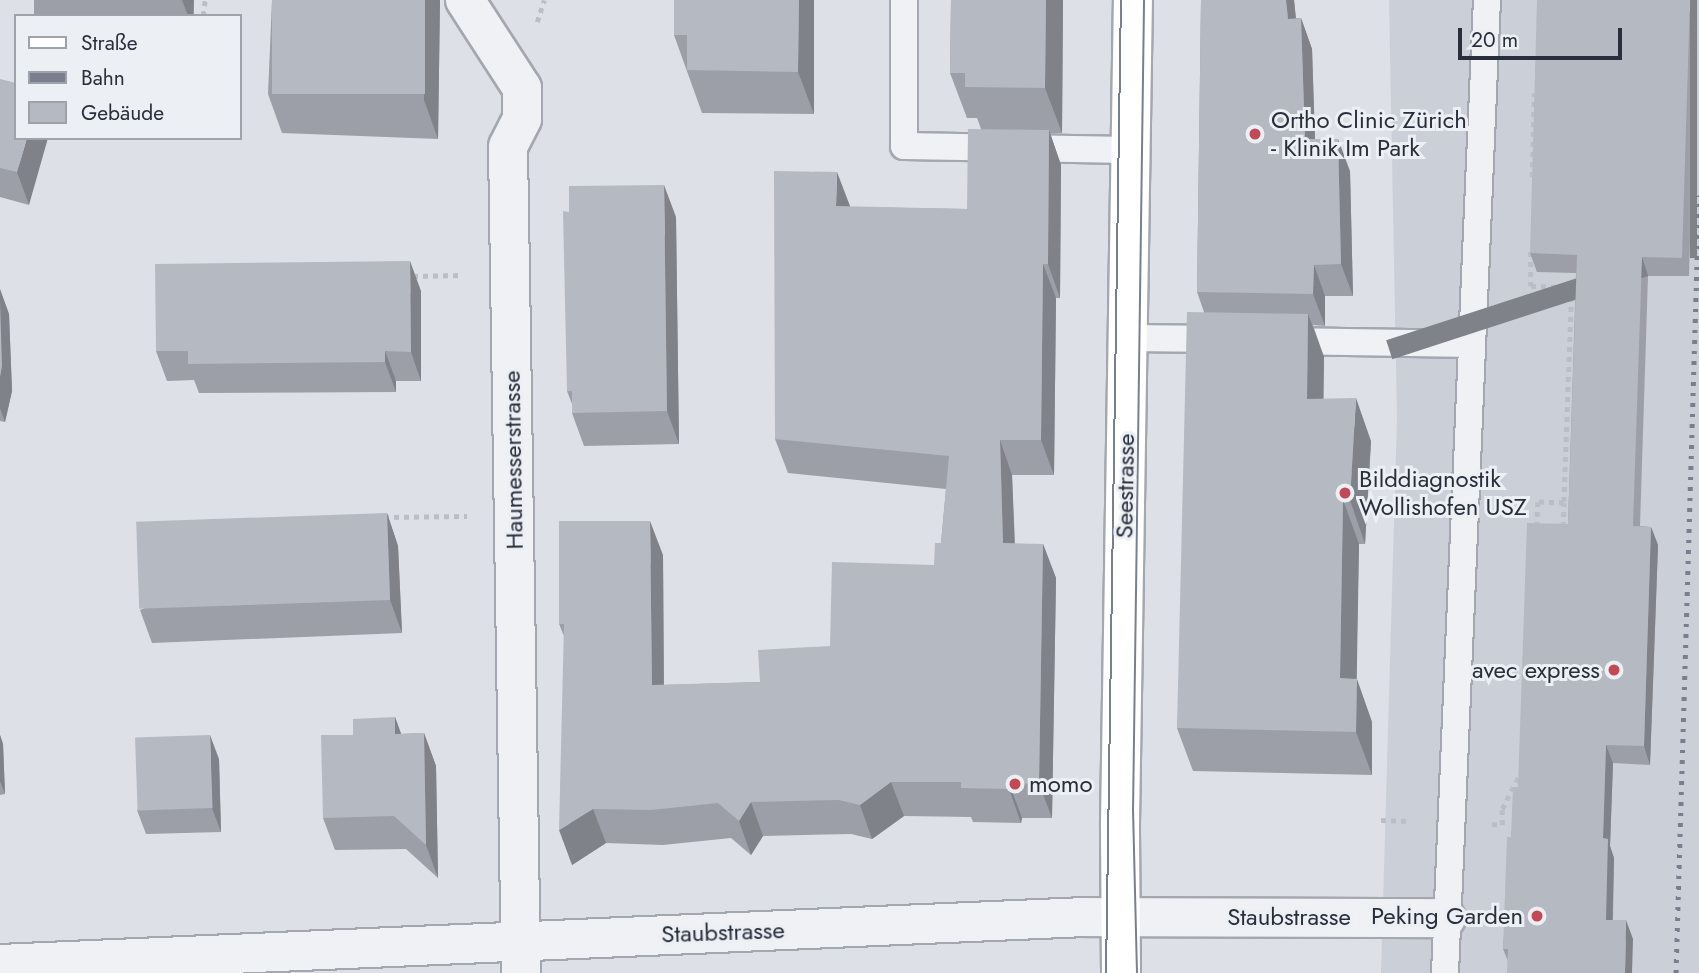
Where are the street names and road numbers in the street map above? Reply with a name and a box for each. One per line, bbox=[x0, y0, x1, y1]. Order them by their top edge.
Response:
street label: Haumesserstrasse bbox=[497, 370, 529, 550]
street label: Seestrasse bbox=[1110, 433, 1140, 539]
street label: Staubstrasse bbox=[1227, 903, 1351, 931]
street label: Staubstrasse bbox=[661, 915, 785, 949]

